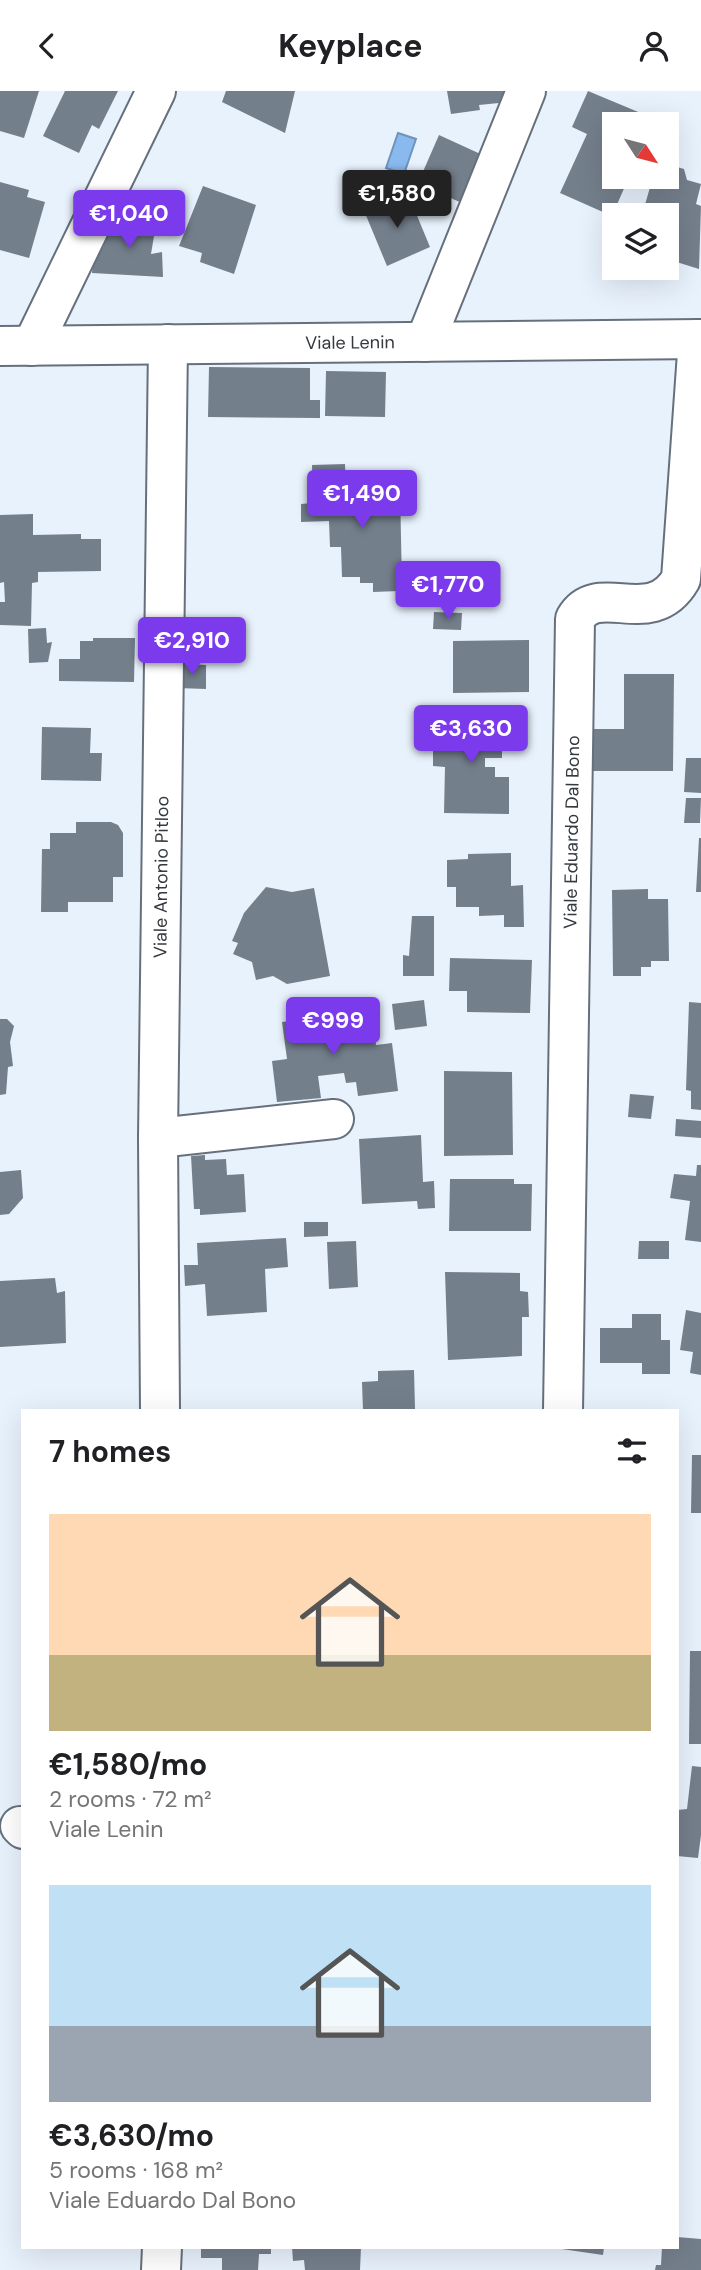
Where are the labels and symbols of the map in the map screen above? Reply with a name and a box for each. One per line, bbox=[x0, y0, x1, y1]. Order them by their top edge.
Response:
north arrow bbox=[602, 112, 679, 189]
pin: €1,580 bbox=[340, 171, 454, 230]
pin: €1,040 bbox=[72, 191, 186, 250]
street label: Viale Lenin bbox=[305, 330, 395, 355]
pin: €1,490 bbox=[305, 471, 419, 530]
pin: €1,770 bbox=[391, 561, 505, 621]
pin: €2,910 bbox=[135, 617, 249, 677]
pin: €3,630 bbox=[414, 705, 528, 765]
street label: Viale Eduardo Dal Bono bbox=[558, 735, 585, 929]
street label: Viale Antonio Pitloo bbox=[148, 796, 174, 958]
pin: €999 bbox=[292, 997, 374, 1057]

